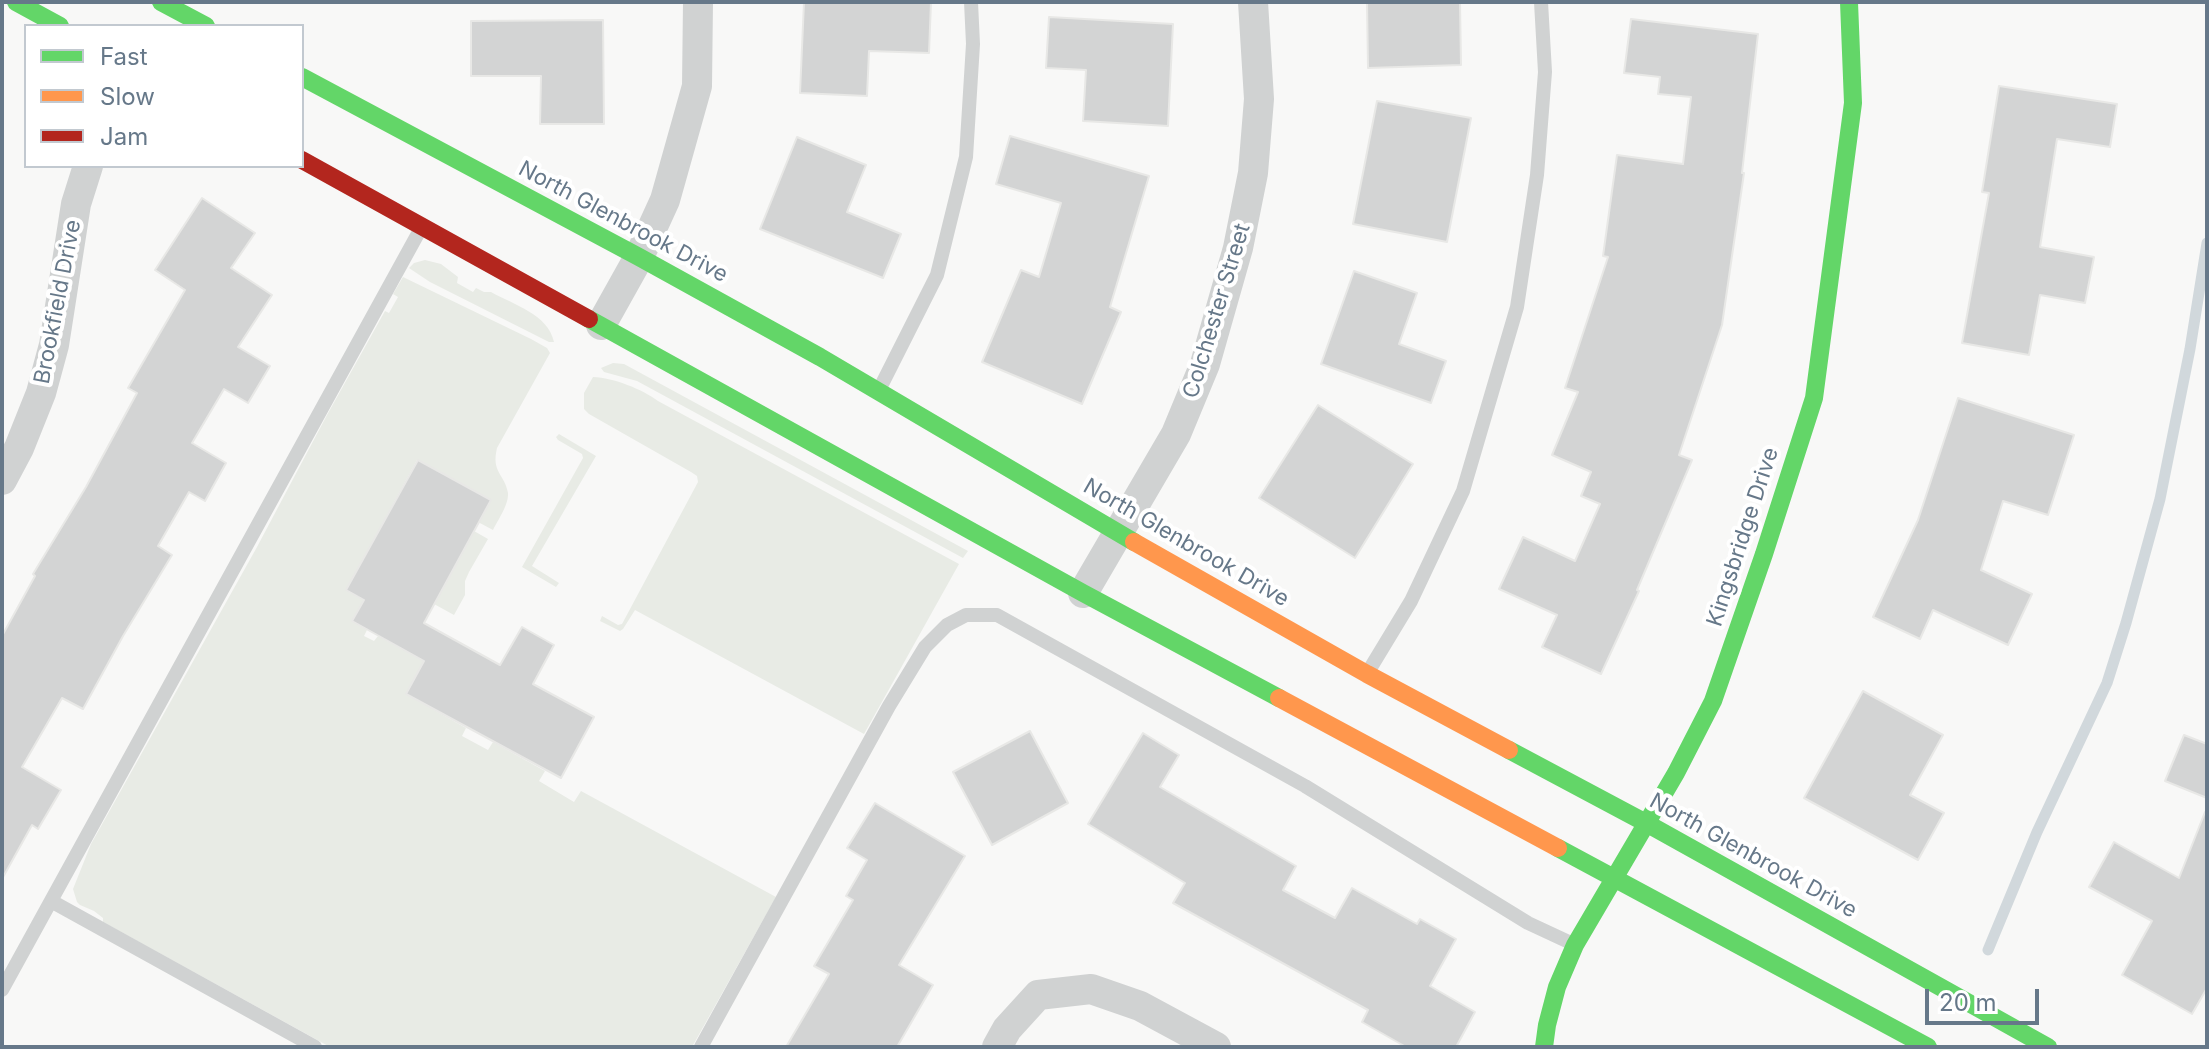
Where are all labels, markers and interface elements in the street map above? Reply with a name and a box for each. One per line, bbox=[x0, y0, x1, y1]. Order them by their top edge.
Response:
legend bbox=[24, 24, 304, 168]
text: Fast bbox=[100, 42, 148, 71]
text: Slow bbox=[100, 82, 155, 111]
text: Jam bbox=[100, 122, 148, 151]
street label: North Glenbrook Drive bbox=[514, 156, 732, 288]
street label: Brookfield Drive bbox=[29, 218, 87, 386]
street label: Colchester Street bbox=[1178, 221, 1256, 401]
street label: Kingsbridge Drive bbox=[1702, 444, 1784, 630]
street label: North Glenbrook Drive bbox=[1079, 473, 1293, 613]
street label: North Glenbrook Drive bbox=[1645, 788, 1861, 924]
scale bar bbox=[1929, 973, 2043, 1023]
text: 20 m bbox=[1939, 988, 1997, 1017]

